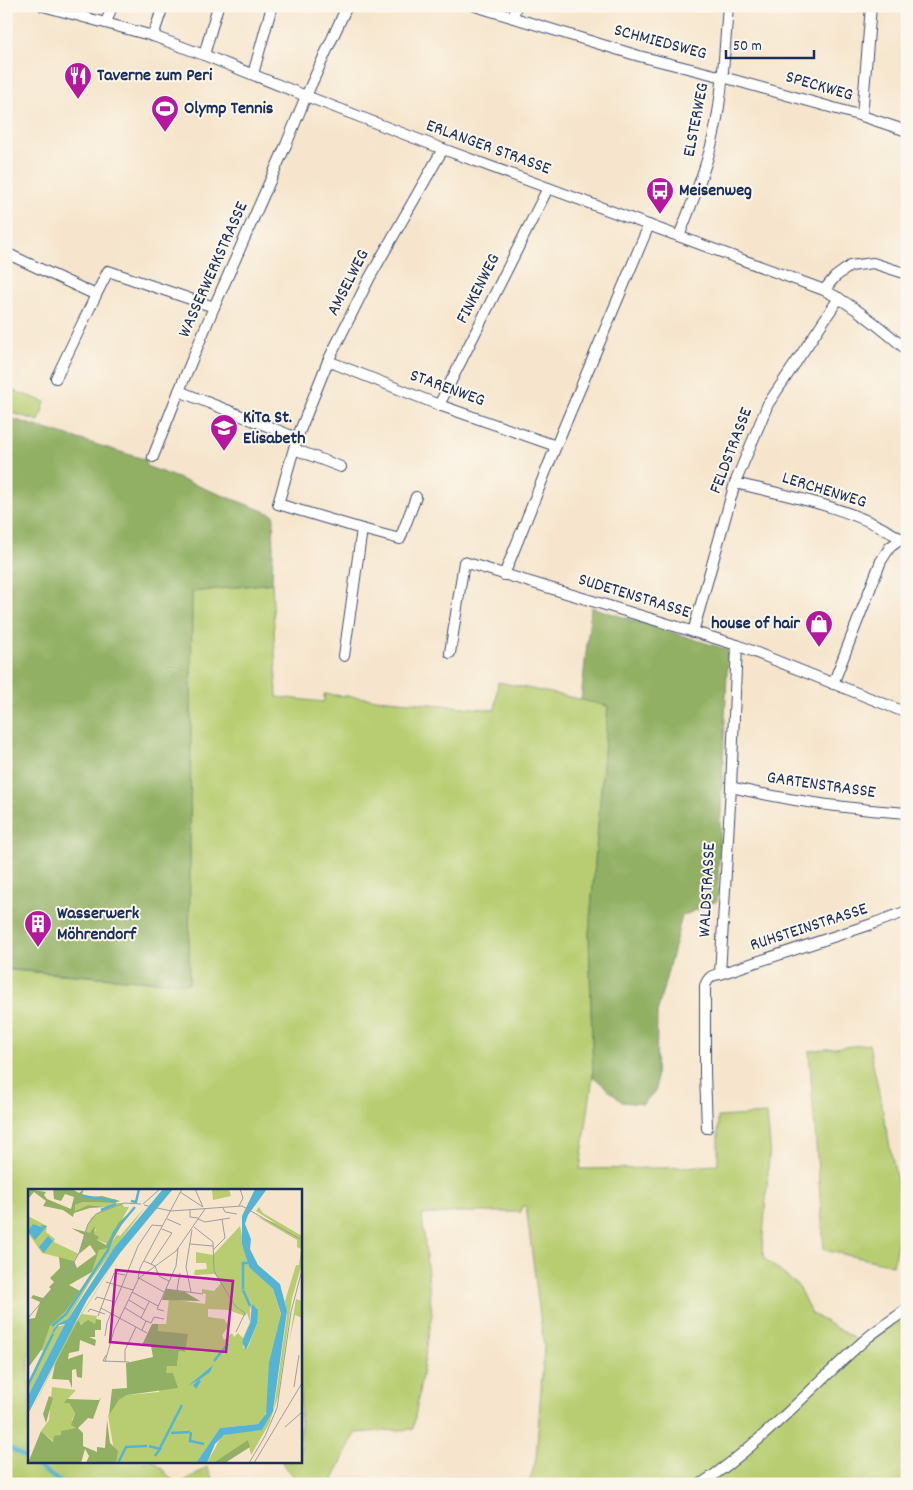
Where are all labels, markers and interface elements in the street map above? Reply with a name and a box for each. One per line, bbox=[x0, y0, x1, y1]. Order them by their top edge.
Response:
street label: SCHMIEDSWEG bbox=[611, 19, 709, 67]
scale bar bbox=[726, 28, 813, 60]
text: 50 m bbox=[733, 36, 762, 58]
restaurant icon: Taverne zum Peri bbox=[63, 61, 93, 100]
place label: Taverne zum Peri bbox=[97, 64, 213, 89]
street label: SPECKWEG bbox=[782, 65, 856, 109]
street label: ELSTERWEG bbox=[678, 81, 716, 159]
sports icon: Olymp Tennis bbox=[150, 94, 180, 133]
place label: Olymp Tennis bbox=[184, 97, 274, 122]
street label: ERLANGER STRASSE bbox=[422, 114, 554, 182]
bus stop icon: Meisenweg bbox=[645, 176, 675, 215]
place label: Meisenweg bbox=[679, 179, 752, 204]
street label: WASSERWERKSTRASSE bbox=[173, 198, 255, 342]
street label: AMSELWEG bbox=[322, 245, 376, 321]
street label: FINKENWEG bbox=[451, 250, 507, 328]
street label: STARENWEG bbox=[406, 364, 488, 414]
street label: FELDSTRASSE bbox=[704, 404, 760, 498]
place label: KiTa St. Elisabeth bbox=[243, 406, 305, 452]
school or university icon: KiTa St. Elisabeth bbox=[209, 413, 239, 452]
street label: LERCHENWEG bbox=[779, 466, 869, 516]
street label: SUDETENSTRASSE bbox=[575, 568, 693, 626]
shop icon: house of hair bbox=[804, 609, 834, 648]
place label: house of hair bbox=[711, 612, 800, 637]
street label: GARTENSTRASSE bbox=[765, 766, 877, 806]
street label: WALDSTRASSE bbox=[693, 842, 723, 938]
street label: RUHSTEINSTRASSE bbox=[747, 897, 871, 959]
place label: Wasserwerk Möhrendorf bbox=[57, 902, 140, 948]
building icon: Wasserwerk Möhrendorf bbox=[23, 909, 53, 948]
inset map bbox=[28, 1189, 301, 1462]

